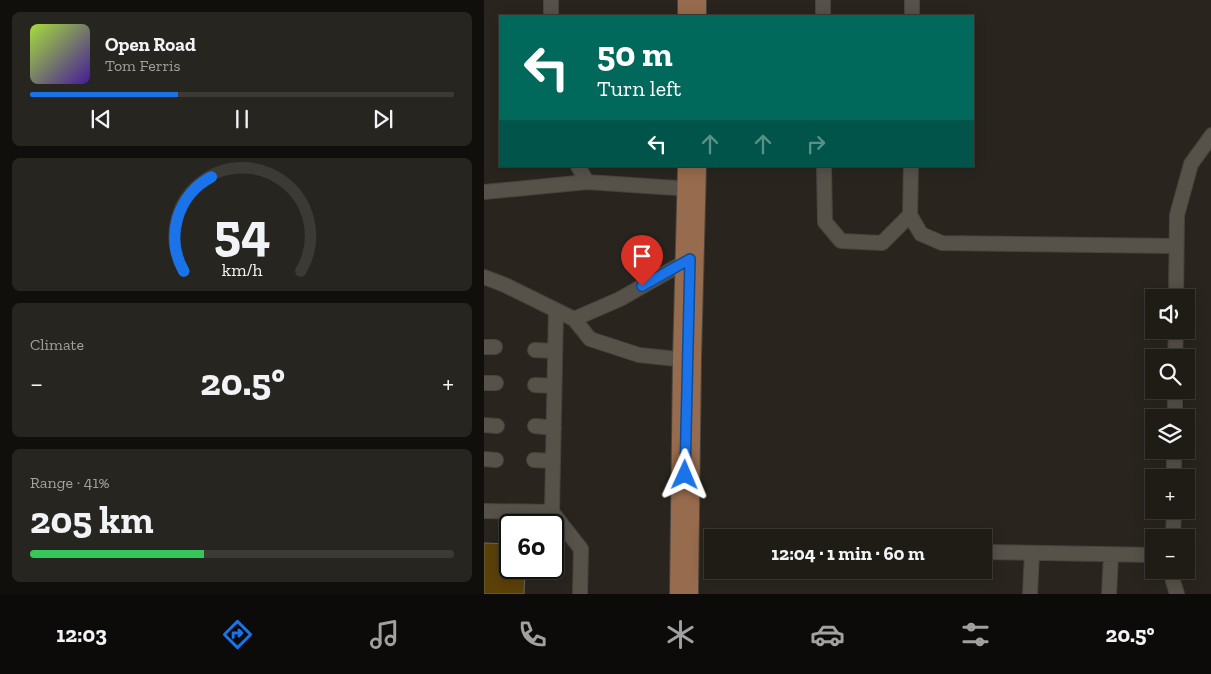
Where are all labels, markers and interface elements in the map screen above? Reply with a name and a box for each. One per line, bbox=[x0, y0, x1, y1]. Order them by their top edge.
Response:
text: Open Road bbox=[105, 33, 196, 56]
text: 50 m bbox=[597, 33, 673, 75]
icon: left bbox=[514, 35, 579, 100]
text: Tom Ferris bbox=[105, 56, 181, 75]
text: Turn left bbox=[597, 75, 681, 102]
icon: previous bbox=[87, 105, 115, 133]
icon: pause bbox=[228, 105, 256, 133]
icon: next bbox=[369, 105, 397, 133]
icon: left bbox=[643, 130, 671, 158]
icon: ahead bbox=[696, 130, 724, 158]
icon: ahead bbox=[749, 130, 777, 158]
icon: right bbox=[802, 130, 830, 158]
text: 54 bbox=[214, 201, 270, 263]
pin bbox=[621, 235, 663, 286]
icon: arrive bbox=[628, 242, 656, 270]
text: km/h bbox=[222, 259, 262, 281]
map controls bbox=[1145, 289, 1195, 579]
button: sound bbox=[1145, 289, 1195, 339]
text: Climate bbox=[30, 335, 84, 354]
button: search bbox=[1145, 349, 1195, 399]
text: 20.5° bbox=[200, 359, 285, 405]
text: − bbox=[30, 367, 43, 400]
text: + bbox=[442, 367, 454, 400]
button: layers bbox=[1145, 409, 1195, 459]
position arrow bbox=[658, 448, 710, 500]
button: + bbox=[1145, 469, 1195, 519]
text: Range · 41% bbox=[30, 473, 110, 492]
text: 205 km bbox=[30, 497, 154, 543]
speed limit sign: 60 bbox=[499, 514, 564, 579]
button: − bbox=[1145, 529, 1195, 579]
text: 12:04 · 1 min · 60 m bbox=[771, 542, 925, 565]
icon: directions bbox=[220, 617, 255, 652]
icon: music bbox=[367, 617, 402, 652]
icon: phone bbox=[515, 617, 550, 652]
icon: climate bbox=[663, 617, 698, 652]
icon: car bbox=[810, 617, 845, 652]
icon: filters bbox=[958, 617, 993, 652]
text: 12:03 bbox=[56, 621, 107, 648]
text: 20.5° bbox=[1106, 621, 1155, 648]

